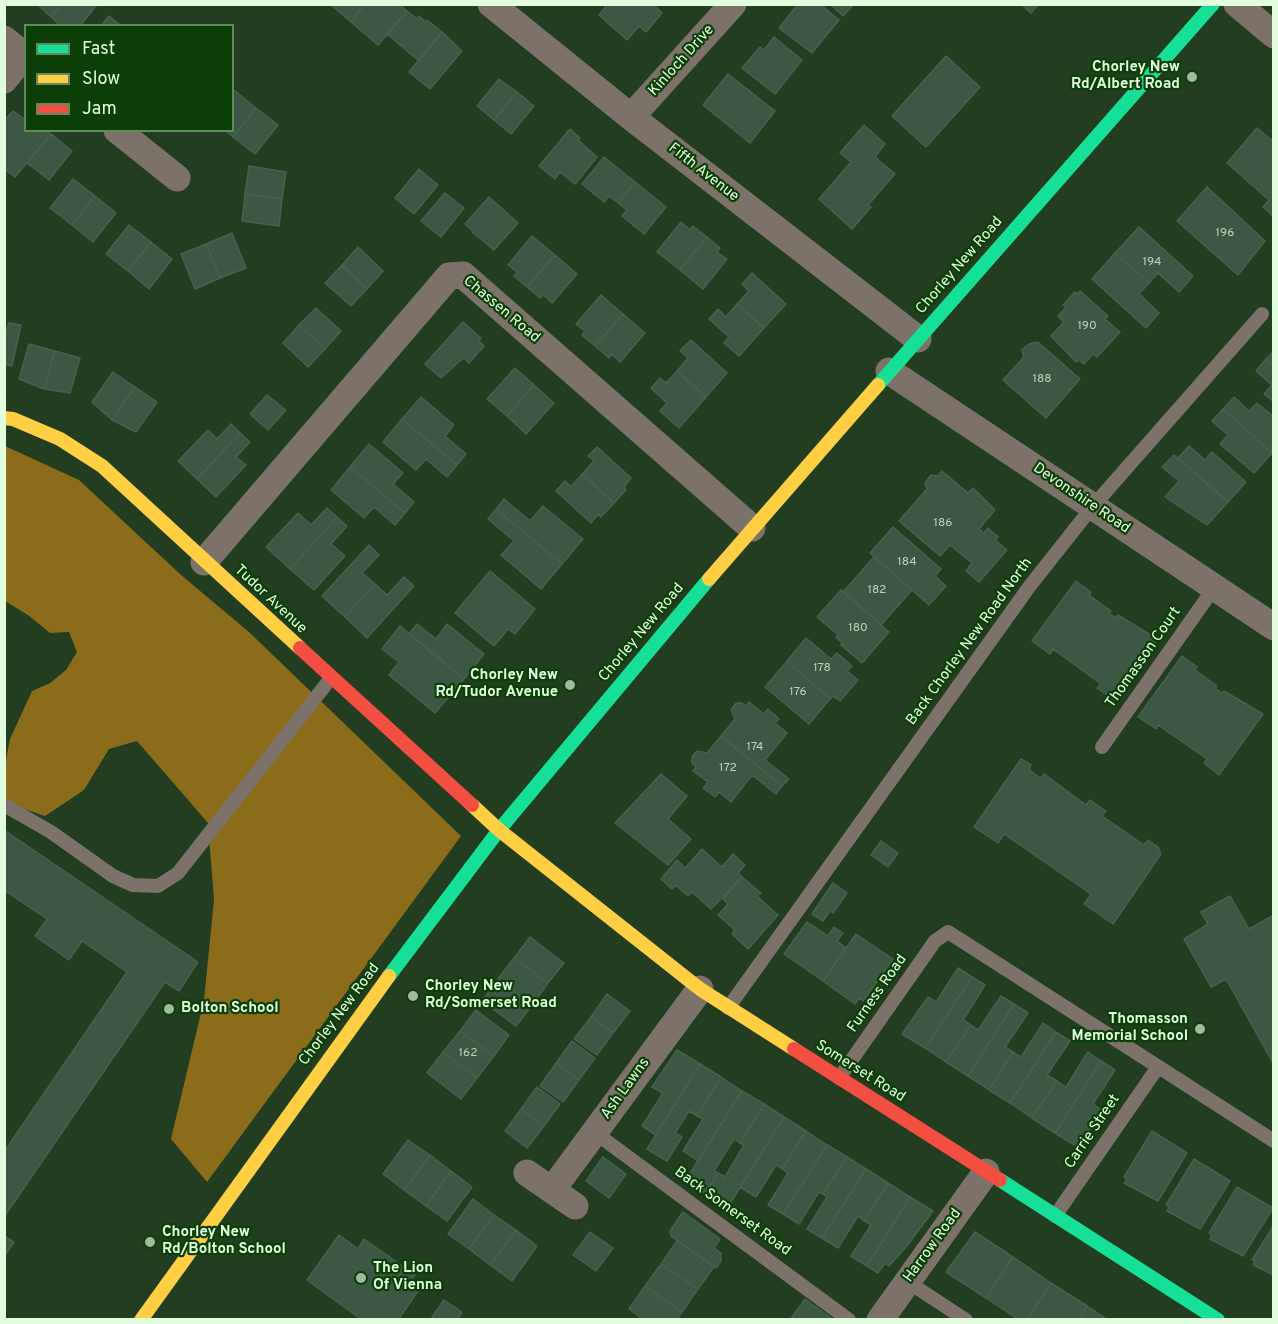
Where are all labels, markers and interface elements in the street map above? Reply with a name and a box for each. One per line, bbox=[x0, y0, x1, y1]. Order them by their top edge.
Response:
street label: Kinloch Drive bbox=[645, 22, 719, 100]
legend bbox=[24, 24, 234, 132]
text: Fast bbox=[82, 38, 115, 61]
place label: Chorley New Rd/Albert Road bbox=[1071, 59, 1180, 94]
text: Slow bbox=[82, 68, 120, 91]
marker: Chorley New Rd/Albert Road bbox=[1185, 70, 1199, 84]
text: Jam bbox=[82, 98, 117, 121]
street label: Fifth Avenue bbox=[664, 140, 742, 206]
street label: Chorley New Road bbox=[913, 214, 1007, 318]
house number: 196 bbox=[1216, 227, 1234, 241]
house number: 194 bbox=[1142, 256, 1162, 270]
street label: Chassen Road bbox=[459, 273, 543, 347]
house number: 190 bbox=[1077, 320, 1097, 334]
house number: 188 bbox=[1032, 373, 1052, 387]
street label: Devonshire Road bbox=[1029, 460, 1133, 538]
house number: 186 bbox=[934, 517, 952, 531]
street label: Back Chorley New Road North bbox=[903, 555, 1037, 729]
house number: 184 bbox=[897, 556, 917, 570]
street label: Tudor Avenue bbox=[230, 562, 310, 638]
street label: Chorley New Road bbox=[596, 580, 688, 686]
house number: 182 bbox=[868, 584, 886, 598]
street label: Thomasson Court bbox=[1103, 604, 1185, 712]
house number: 180 bbox=[848, 622, 868, 636]
house number: 178 bbox=[813, 662, 831, 676]
place label: Chorley New Rd/Tudor Avenue bbox=[435, 667, 558, 702]
marker: Chorley New Rd/Tudor Avenue bbox=[563, 678, 577, 692]
house number: 176 bbox=[789, 686, 807, 700]
house number: 174 bbox=[747, 741, 763, 755]
house number: 172 bbox=[719, 762, 737, 776]
street label: Furness Road bbox=[844, 952, 912, 1036]
street label: Chorley New Road bbox=[296, 960, 384, 1070]
place label: Chorley New Rd/Somerset Road bbox=[425, 978, 557, 1013]
marker: Chorley New Rd/Somerset Road bbox=[406, 989, 420, 1003]
place label: Bolton School bbox=[181, 1000, 279, 1018]
marker: Bolton School bbox=[162, 1002, 176, 1016]
place label: Thomasson Memorial School bbox=[1072, 1011, 1188, 1046]
marker: Thomasson Memorial School bbox=[1193, 1022, 1207, 1036]
street label: Somerset Road bbox=[812, 1037, 908, 1107]
house number: 162 bbox=[459, 1047, 477, 1061]
street label: Ash Lawns bbox=[598, 1055, 654, 1123]
street label: Carrie Street bbox=[1061, 1091, 1125, 1173]
street label: Back Somerset Road bbox=[670, 1164, 794, 1260]
street label: Harrow Road bbox=[900, 1206, 966, 1286]
place label: Chorley New Rd/Bolton School bbox=[162, 1224, 286, 1259]
marker: Chorley New Rd/Bolton School bbox=[143, 1235, 157, 1249]
place label: The Lion Of Vienna bbox=[373, 1260, 442, 1295]
marker: The Lion Of Vienna bbox=[354, 1271, 368, 1285]

